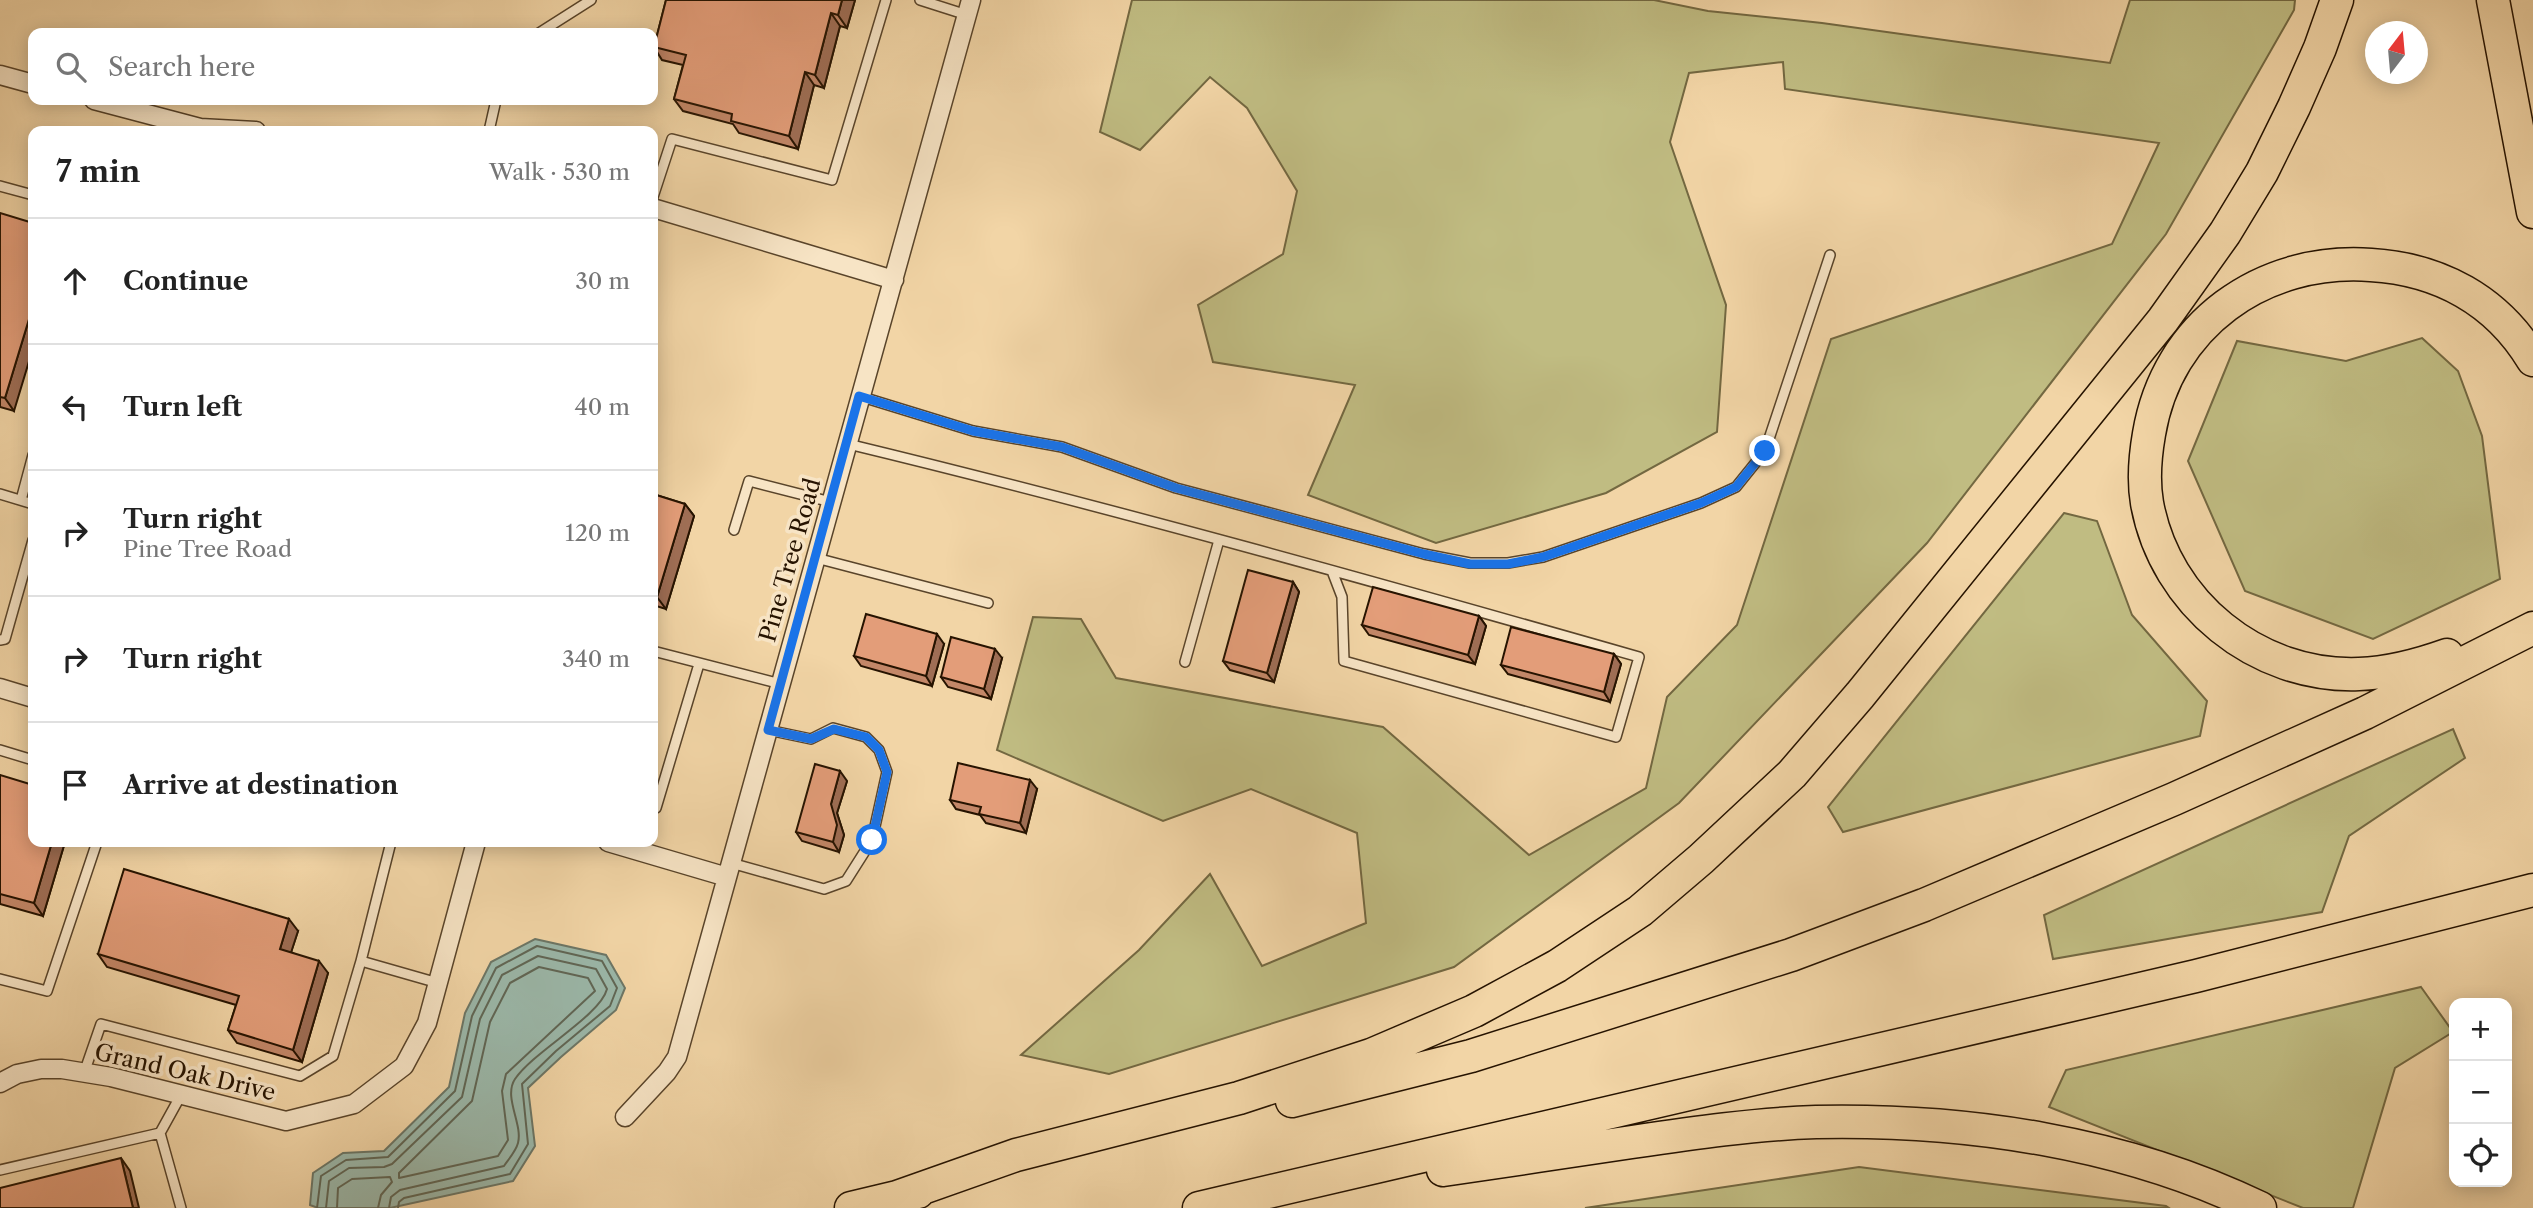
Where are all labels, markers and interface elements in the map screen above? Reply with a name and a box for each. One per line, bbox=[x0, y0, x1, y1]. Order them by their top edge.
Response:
north arrow bbox=[2365, 21, 2428, 84]
search box bbox=[28, 28, 658, 105]
icon: search bbox=[52, 48, 90, 86]
text: Search here bbox=[108, 51, 255, 83]
text: 7 min bbox=[56, 153, 140, 190]
text: Walk · 530 m bbox=[489, 158, 630, 186]
icon: ahead bbox=[56, 262, 94, 300]
text: Continue bbox=[123, 265, 248, 297]
text: 30 m bbox=[575, 267, 630, 295]
icon: left bbox=[56, 388, 94, 426]
text: Turn left bbox=[123, 391, 242, 423]
text: 40 m bbox=[575, 393, 630, 421]
route end bbox=[1749, 435, 1780, 466]
street label: Pine Tree Road bbox=[753, 475, 827, 645]
text: Turn right bbox=[123, 503, 262, 535]
icon: right bbox=[56, 514, 94, 552]
text: 120 m bbox=[565, 519, 630, 547]
text: Pine Tree Road bbox=[123, 535, 292, 563]
icon: right bbox=[56, 640, 94, 678]
text: Turn right bbox=[123, 643, 262, 675]
text: 340 m bbox=[562, 645, 630, 673]
icon: arrive bbox=[56, 766, 94, 804]
text: Arrive at destination bbox=[123, 769, 398, 801]
route start bbox=[856, 824, 887, 855]
map controls bbox=[2449, 998, 2512, 1187]
button: + bbox=[2449, 998, 2512, 1061]
street label: Grand Oak Drive bbox=[92, 1038, 278, 1106]
button: − bbox=[2449, 1061, 2512, 1124]
button: locate bbox=[2449, 1124, 2512, 1187]

